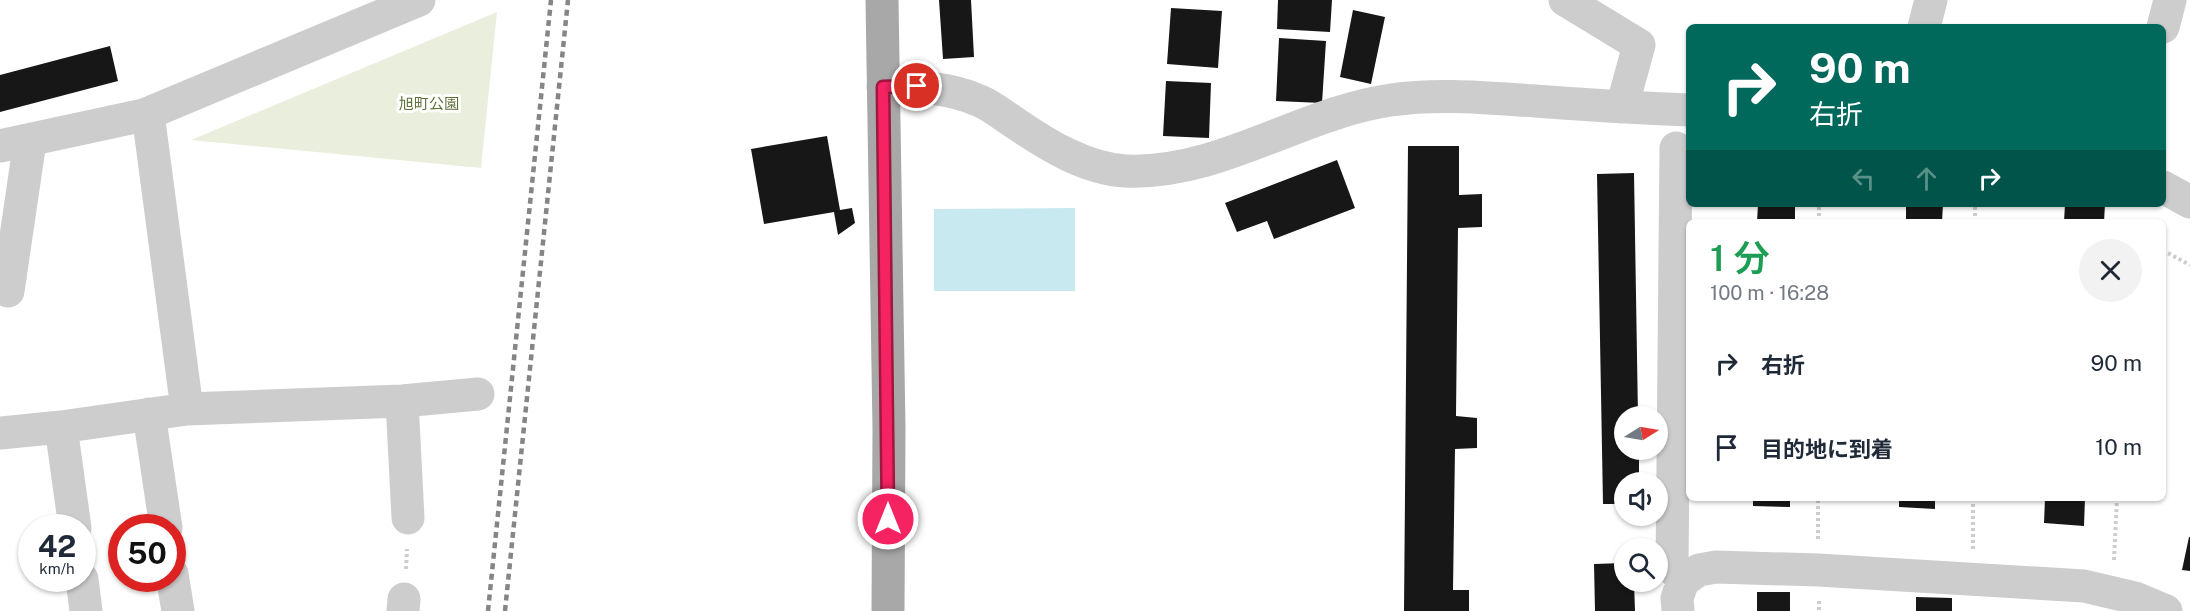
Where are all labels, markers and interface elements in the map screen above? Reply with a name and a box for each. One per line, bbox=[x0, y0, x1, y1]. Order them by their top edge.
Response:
text: 90 m bbox=[1809, 43, 1911, 92]
icon: right bbox=[1710, 48, 1788, 126]
pin bbox=[891, 60, 942, 111]
icon: arrive bbox=[900, 69, 933, 102]
park label: 旭町公園 bbox=[399, 95, 459, 112]
text: 右折 bbox=[1809, 98, 1863, 130]
icon: left bbox=[1847, 162, 1880, 195]
icon: ahead bbox=[1910, 162, 1943, 195]
icon: right bbox=[1973, 162, 2006, 195]
text: 1 分 bbox=[1710, 237, 1769, 279]
button: close bbox=[2079, 239, 2142, 302]
text: 100 m · 16:28 bbox=[1710, 281, 1829, 305]
icon: right bbox=[1710, 347, 1743, 380]
text: 90 m bbox=[2091, 350, 2142, 376]
text: 右折 bbox=[1761, 352, 1805, 378]
north arrow bbox=[1614, 406, 1668, 460]
map controls bbox=[1614, 406, 1668, 592]
icon: arrive bbox=[1710, 431, 1743, 464]
text: 10 m bbox=[2095, 434, 2142, 460]
text: 目的地に到着 bbox=[1761, 436, 1893, 462]
button: sound bbox=[1614, 472, 1668, 526]
position arrow bbox=[856, 487, 920, 551]
speed limit sign: 50 bbox=[108, 514, 186, 592]
text: 42 bbox=[38, 528, 76, 564]
button: search bbox=[1614, 538, 1668, 592]
text: km/h bbox=[39, 560, 75, 577]

